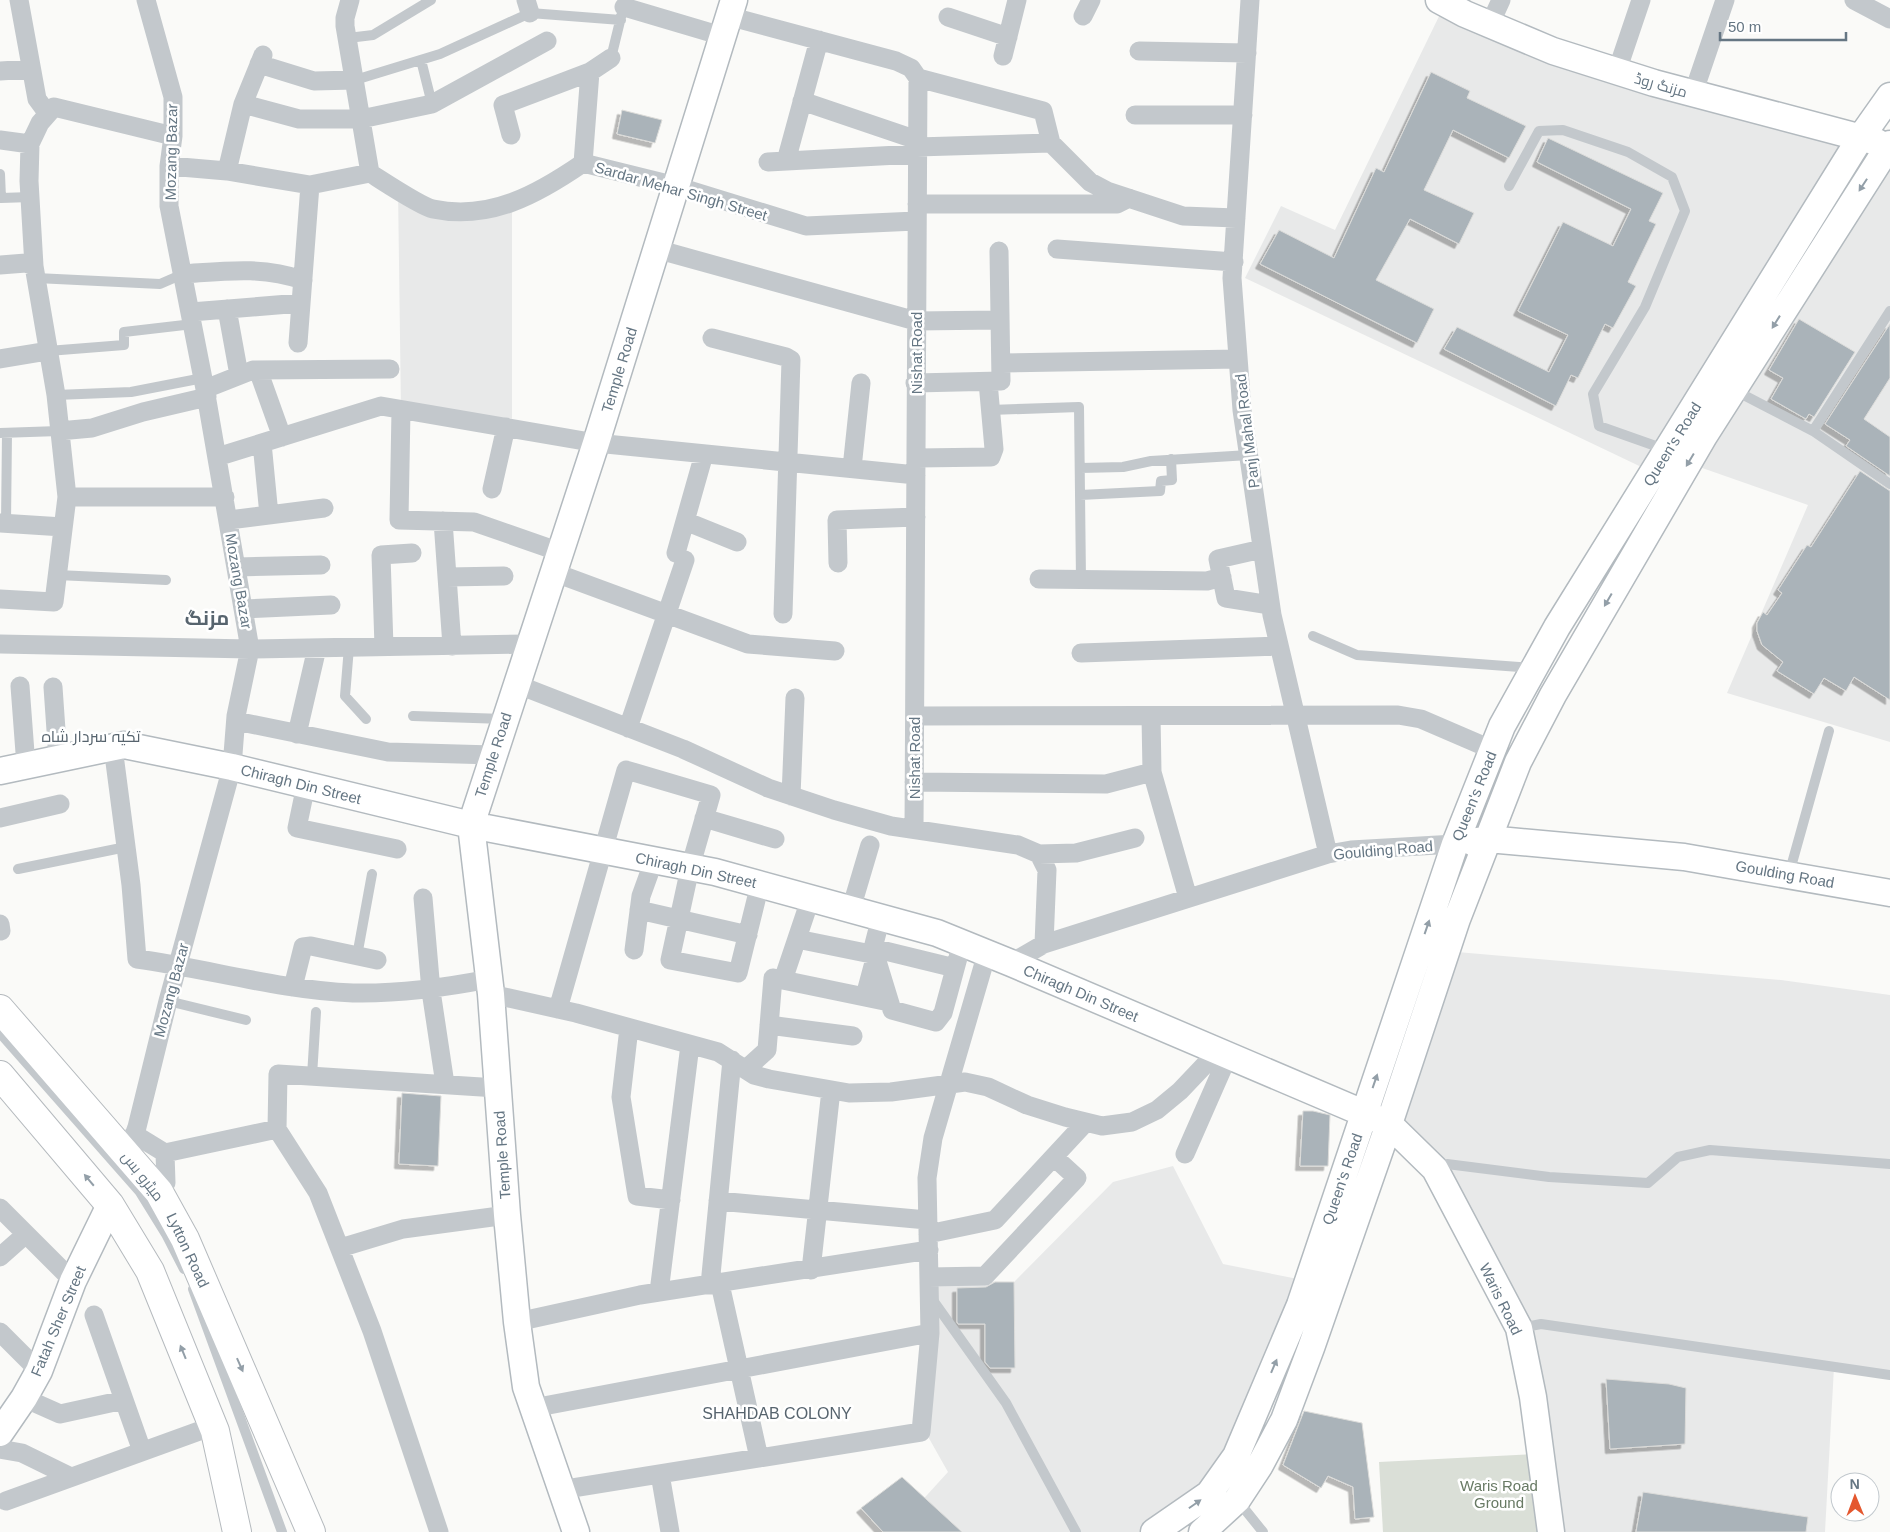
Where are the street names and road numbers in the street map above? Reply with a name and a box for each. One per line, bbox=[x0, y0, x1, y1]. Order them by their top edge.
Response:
street label: مزنگ روڈ bbox=[1632, 69, 1689, 102]
street label: Mozang Bazar bbox=[162, 103, 180, 201]
street label: Sardar Mehar Singh Street bbox=[593, 158, 770, 224]
street label: Nishat Road bbox=[908, 312, 925, 394]
street label: Temple Road bbox=[598, 325, 640, 415]
street label: Panj Mahal Road bbox=[1232, 373, 1262, 489]
street label: Queen's Road bbox=[1640, 399, 1704, 489]
street label: Mozang Bazar bbox=[222, 532, 256, 630]
street label: Temple Road bbox=[471, 710, 515, 800]
street label: Nishat Road bbox=[906, 717, 923, 799]
street label: Queen's Road bbox=[1448, 749, 1500, 843]
street label: Chiragh Din Street bbox=[239, 761, 364, 807]
street label: Goulding Road bbox=[1332, 837, 1434, 863]
street label: Chiragh Din Street bbox=[634, 849, 759, 891]
street label: Goulding Road bbox=[1734, 857, 1836, 891]
street label: Mozang Bazar bbox=[150, 941, 192, 1039]
street label: Chiragh Din Street bbox=[1021, 961, 1142, 1025]
street label: Temple Road bbox=[490, 1110, 514, 1200]
street label: Queen's Road bbox=[1318, 1131, 1366, 1227]
street label: میٹرو بس bbox=[117, 1148, 168, 1205]
street label: Lytton Road bbox=[163, 1210, 213, 1290]
street label: Waris Road bbox=[1476, 1260, 1526, 1338]
street label: Fatah Sher Street bbox=[27, 1262, 89, 1379]

